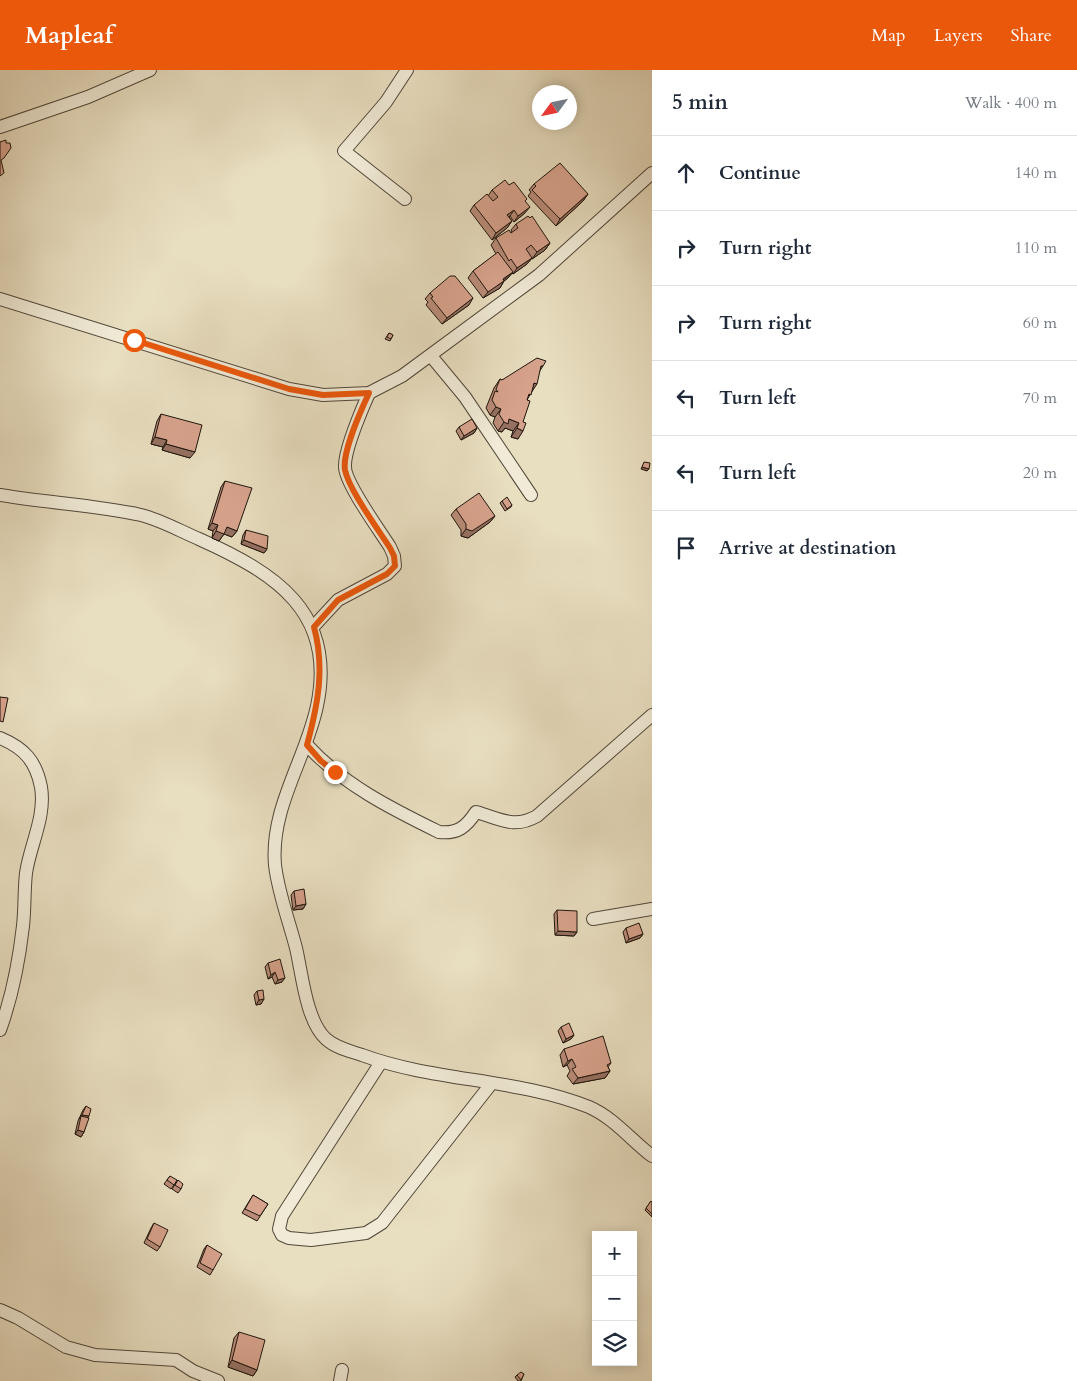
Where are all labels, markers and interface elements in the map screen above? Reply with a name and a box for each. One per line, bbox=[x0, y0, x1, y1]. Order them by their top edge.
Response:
text: Mapleaf bbox=[25, 19, 113, 52]
text: Map bbox=[871, 23, 906, 48]
text: Layers bbox=[934, 23, 983, 48]
text: Share bbox=[1011, 23, 1052, 48]
north arrow bbox=[532, 85, 577, 130]
text: 5 min bbox=[672, 88, 728, 117]
text: Walk · 400 m bbox=[965, 92, 1057, 114]
icon: ahead bbox=[672, 159, 700, 187]
text: Continue bbox=[719, 160, 801, 186]
text: 140 m bbox=[1015, 162, 1057, 184]
icon: right bbox=[672, 234, 700, 262]
text: Turn right bbox=[719, 235, 811, 261]
text: 110 m bbox=[1015, 237, 1057, 259]
icon: right bbox=[672, 309, 700, 337]
text: Turn right bbox=[719, 310, 811, 336]
text: 60 m bbox=[1023, 312, 1057, 334]
route start bbox=[123, 329, 146, 352]
icon: left bbox=[672, 384, 700, 412]
text: Turn left bbox=[719, 385, 796, 411]
text: 70 m bbox=[1023, 387, 1057, 409]
icon: left bbox=[672, 459, 700, 487]
text: Turn left bbox=[719, 460, 796, 486]
text: 20 m bbox=[1023, 462, 1057, 484]
icon: arrive bbox=[672, 534, 700, 562]
text: Arrive at destination bbox=[719, 535, 896, 561]
route end bbox=[324, 761, 347, 784]
map controls bbox=[592, 1231, 637, 1366]
button: + bbox=[592, 1231, 637, 1276]
button: − bbox=[592, 1276, 637, 1321]
button: layers bbox=[592, 1321, 637, 1366]

